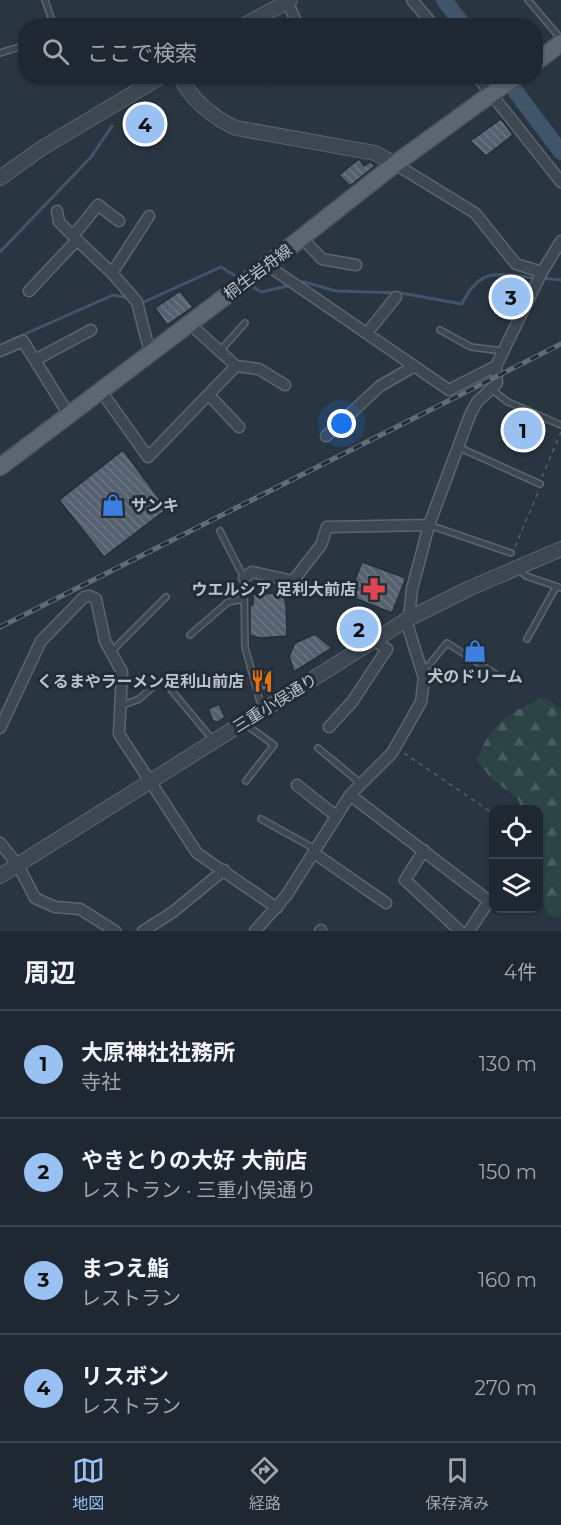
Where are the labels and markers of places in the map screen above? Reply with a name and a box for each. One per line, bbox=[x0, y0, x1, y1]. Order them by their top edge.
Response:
pin: 4 bbox=[126, 102, 164, 146]
pin: 3 bbox=[492, 274, 530, 320]
pin: 1 bbox=[504, 408, 542, 452]
shop icon: サンキ bbox=[100, 492, 126, 518]
place label: サンキ bbox=[131, 496, 179, 515]
pharmacy icon: ウエルシア 足利大前店 bbox=[361, 576, 387, 602]
place label: ウエルシア 足利大前店 bbox=[191, 580, 356, 599]
pin: 2 bbox=[340, 606, 378, 652]
shop icon: 犬のドリーム bbox=[462, 638, 488, 664]
place label: 犬のドリーム bbox=[427, 667, 523, 686]
restaurant icon: くるまやラーメン足利山前店 bbox=[249, 668, 275, 694]
place label: くるまやラーメン足利山前店 bbox=[37, 672, 244, 691]

